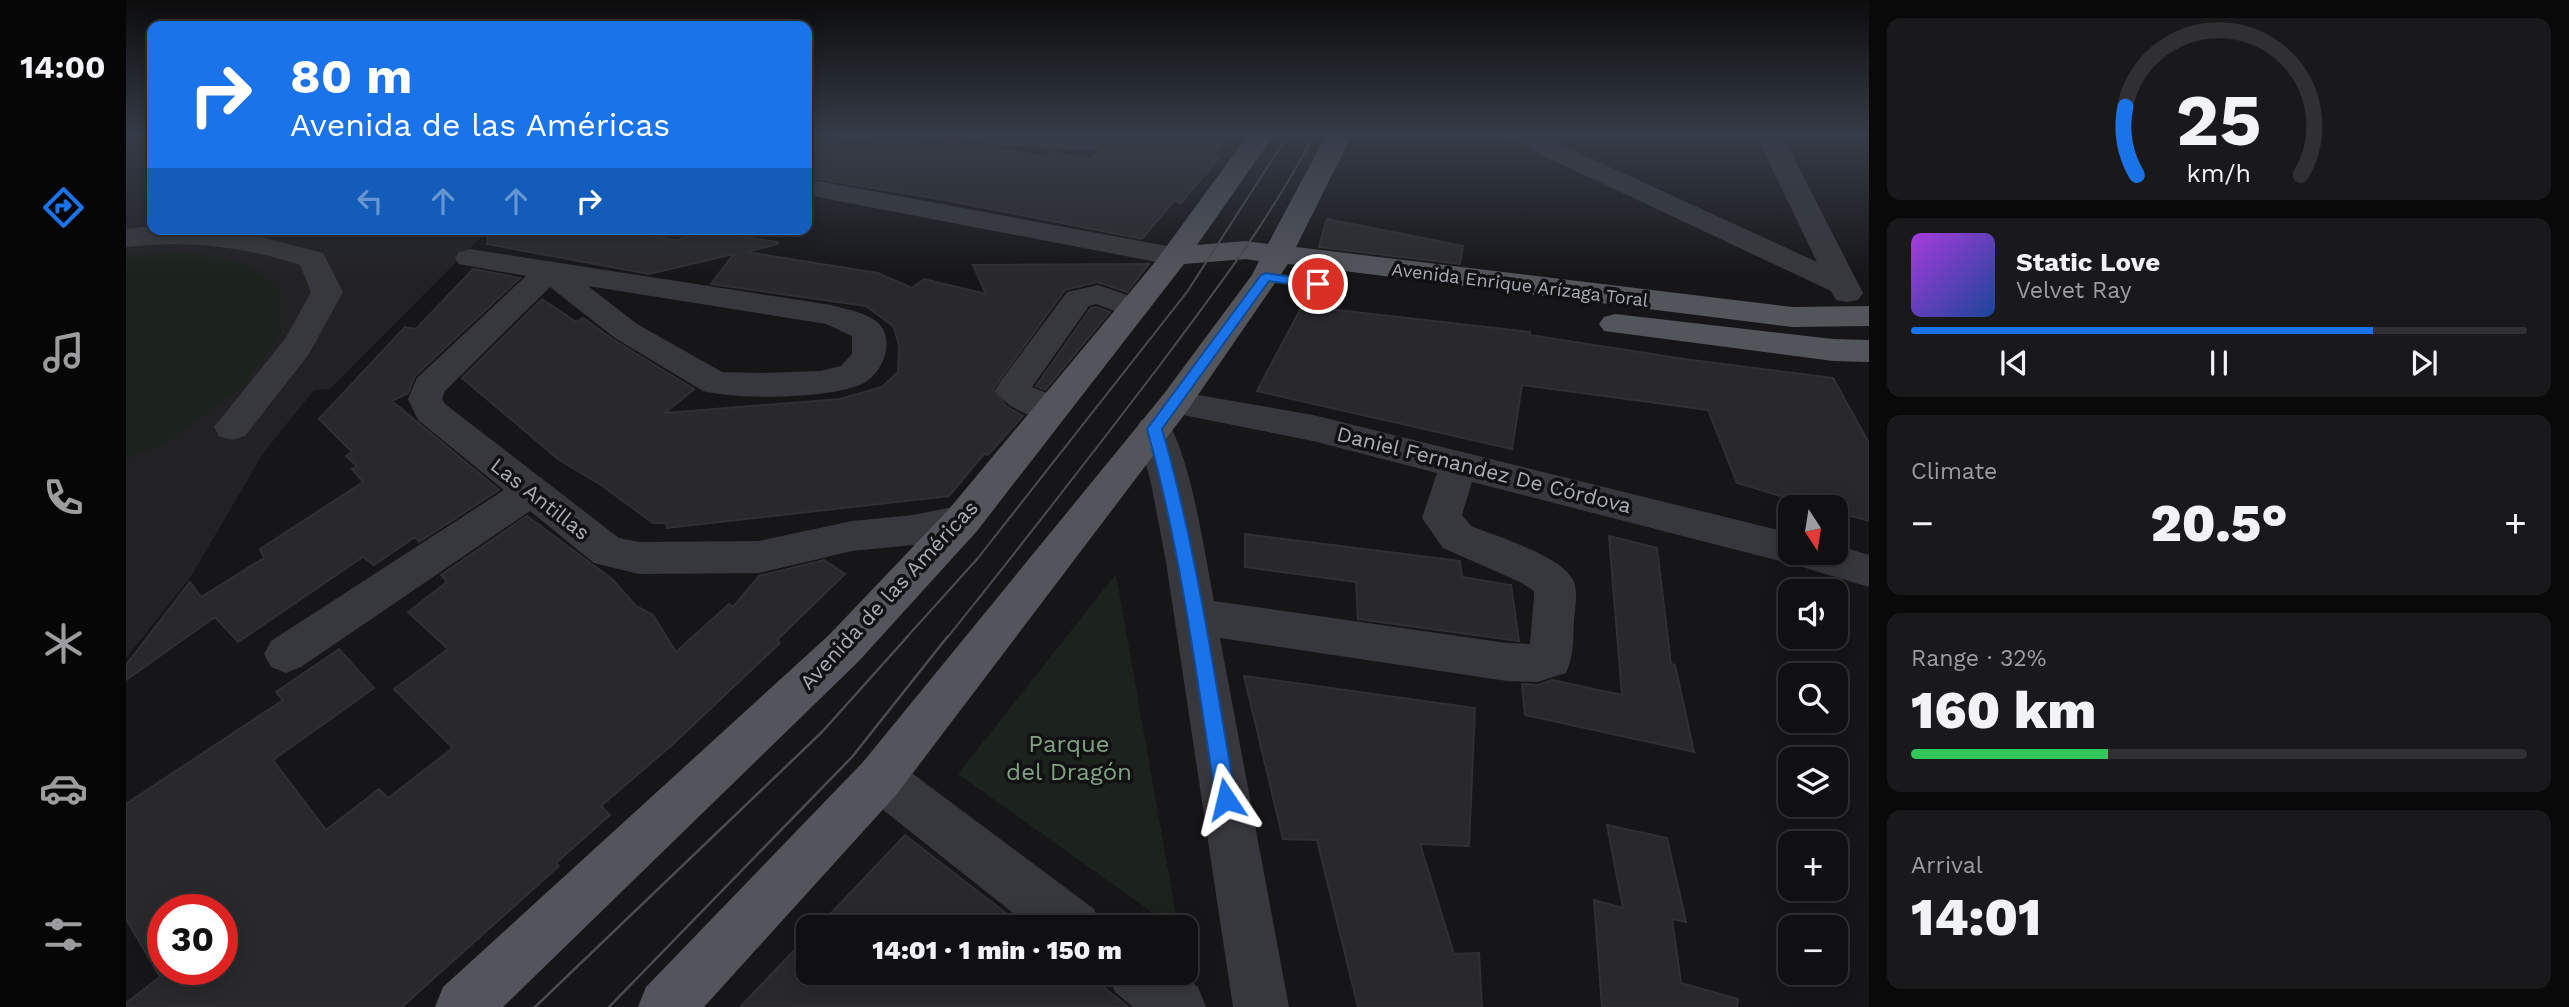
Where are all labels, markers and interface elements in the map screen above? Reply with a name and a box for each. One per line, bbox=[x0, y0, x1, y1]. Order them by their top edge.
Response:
text: 80 m bbox=[290, 47, 412, 105]
text: 14:00 bbox=[20, 48, 106, 86]
icon: right bbox=[175, 49, 266, 140]
text: 25 bbox=[2176, 77, 2262, 163]
text: Avenida de las Américas bbox=[290, 106, 670, 144]
text: km/h bbox=[2187, 159, 2251, 188]
icon: left bbox=[351, 182, 389, 220]
icon: ahead bbox=[424, 182, 462, 220]
icon: ahead bbox=[497, 182, 535, 220]
icon: right bbox=[570, 182, 608, 220]
icon: directions bbox=[39, 183, 88, 232]
text: Static Love bbox=[2016, 247, 2160, 277]
pin bbox=[1288, 254, 1348, 314]
street label: Avenida Enrique Arízaga Toral bbox=[1391, 258, 1650, 311]
icon: arrive bbox=[1299, 265, 1337, 303]
text: Velvet Ray bbox=[2016, 277, 2132, 304]
icon: music bbox=[39, 328, 88, 377]
icon: previous bbox=[1995, 344, 2033, 382]
icon: pause bbox=[2200, 344, 2238, 382]
icon: next bbox=[2405, 344, 2443, 382]
street label: Daniel Fernandez De Córdova bbox=[1334, 421, 1634, 518]
street label: Las Antillas bbox=[486, 452, 595, 545]
text: Climate bbox=[1911, 458, 1997, 485]
icon: phone bbox=[39, 473, 88, 522]
text: 20.5° bbox=[2150, 493, 2288, 554]
street label: Avenida de las Américas bbox=[794, 495, 983, 694]
north arrow bbox=[1778, 495, 1848, 565]
map controls bbox=[1778, 495, 1848, 985]
text: − bbox=[1911, 501, 1934, 545]
text: + bbox=[2504, 501, 2527, 545]
button: sound bbox=[1778, 579, 1848, 649]
icon: climate bbox=[39, 619, 88, 668]
text: Range · 32% bbox=[1911, 645, 2046, 672]
button: search bbox=[1778, 663, 1848, 733]
text: 160 km bbox=[1911, 680, 2096, 741]
park label: Parque del Dragón bbox=[1006, 730, 1132, 786]
button: layers bbox=[1778, 747, 1848, 817]
position arrow bbox=[1189, 762, 1263, 836]
icon: car bbox=[39, 764, 88, 813]
button: + bbox=[1778, 831, 1848, 901]
text: Arrival bbox=[1911, 852, 1983, 879]
text: 14:01 bbox=[1911, 887, 2041, 948]
speed limit sign: 30 bbox=[147, 894, 238, 985]
icon: filters bbox=[39, 910, 88, 959]
button: − bbox=[1778, 915, 1848, 985]
text: 14:01 · 1 min · 150 m bbox=[872, 935, 1122, 965]

